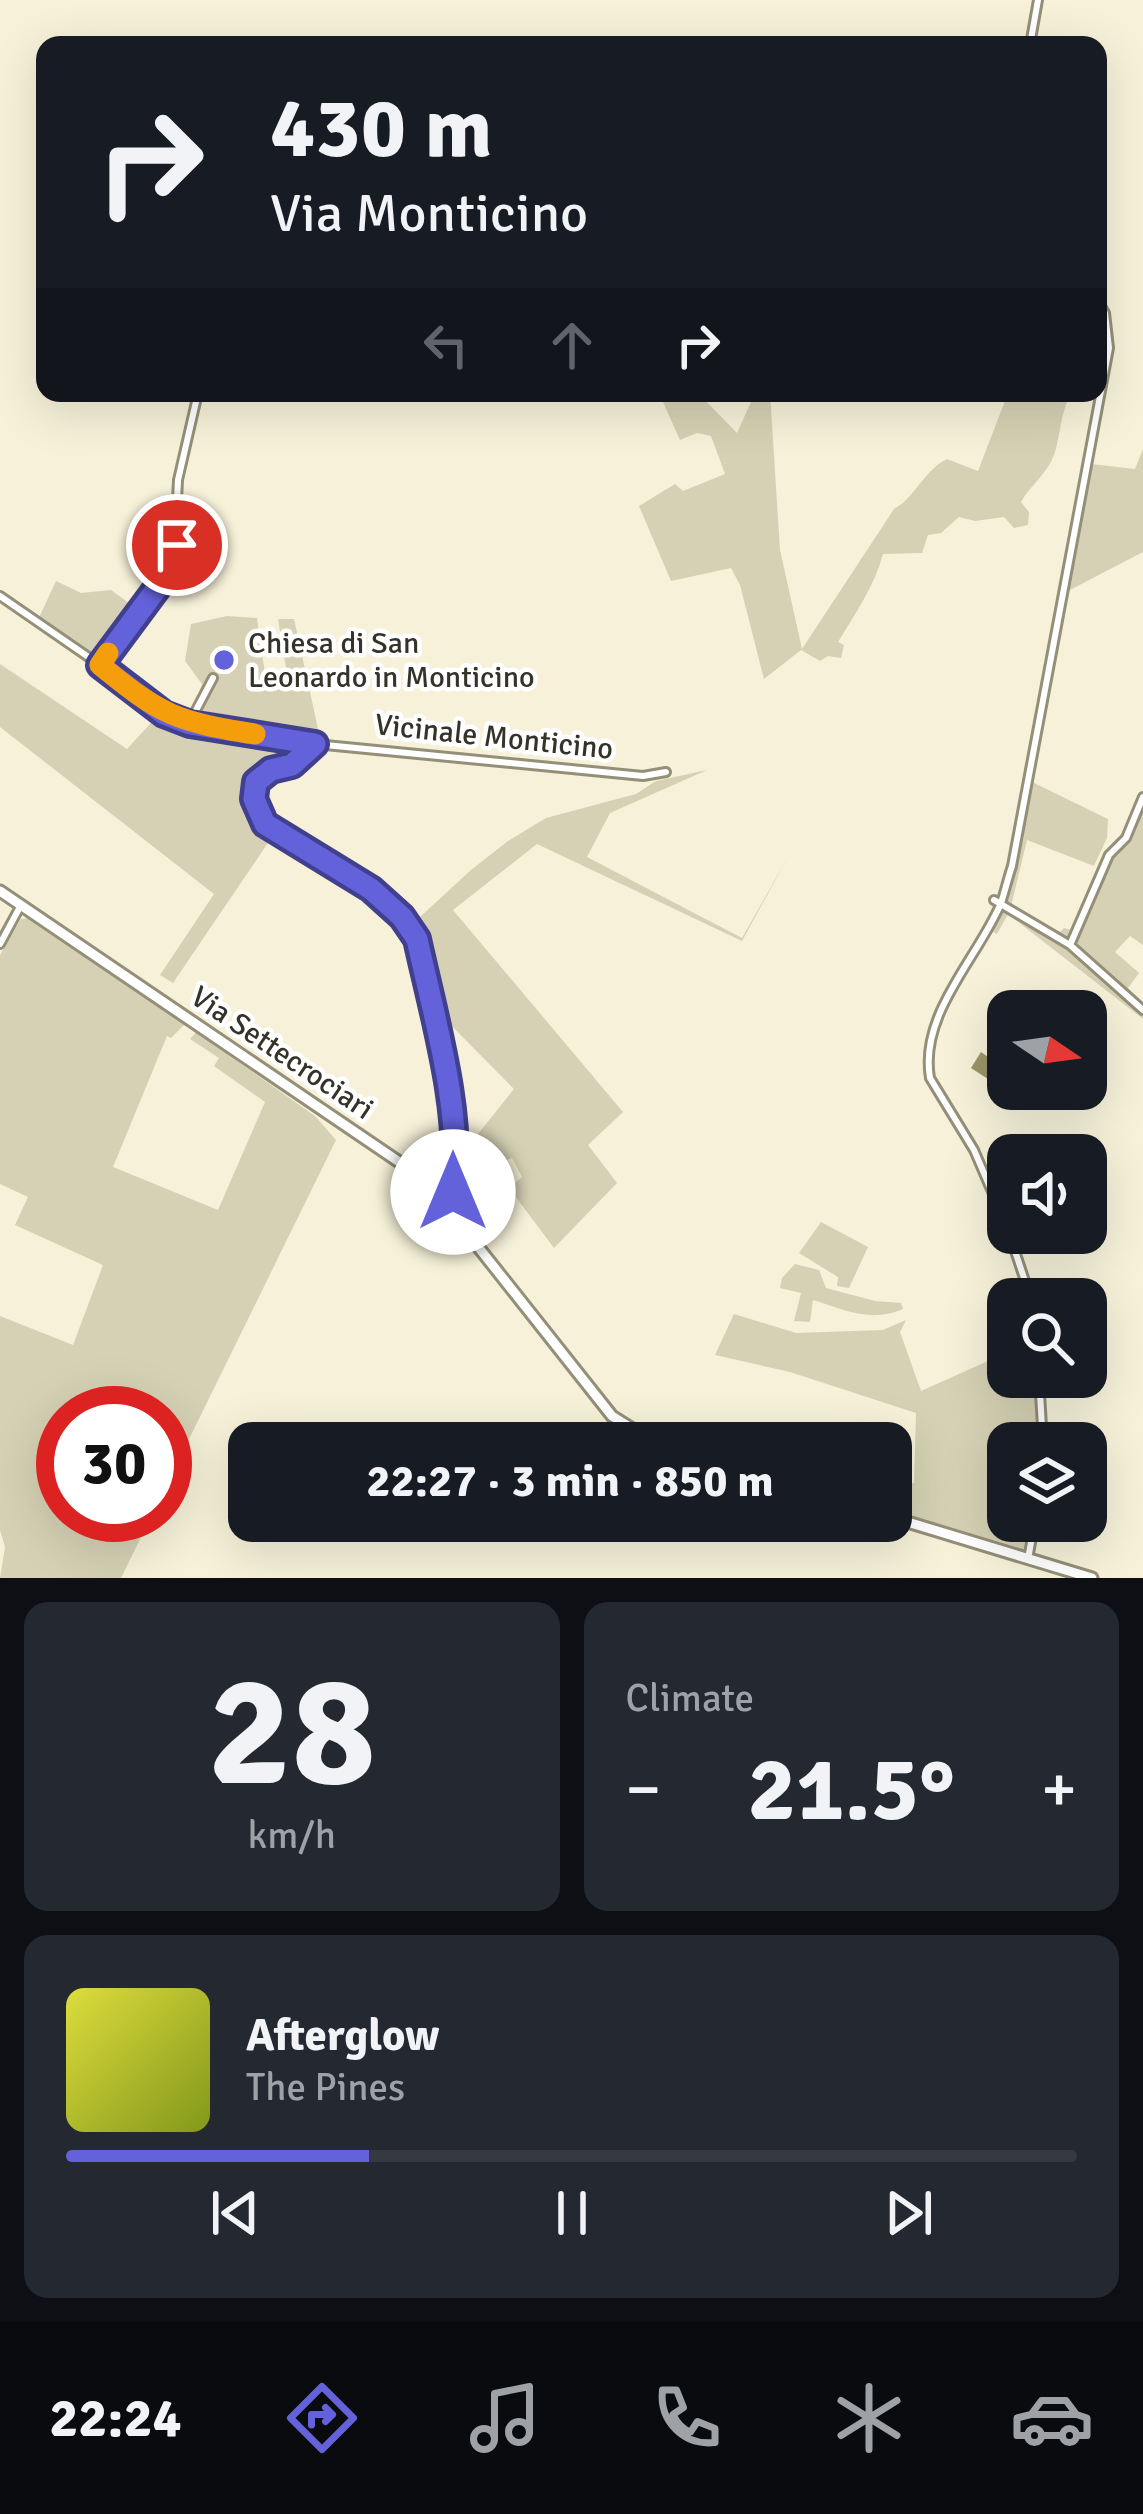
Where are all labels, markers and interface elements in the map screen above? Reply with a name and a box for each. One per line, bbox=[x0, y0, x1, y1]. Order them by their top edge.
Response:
text: 430 m bbox=[270, 77, 492, 181]
icon: right bbox=[72, 84, 228, 240]
text: Via Monticino bbox=[270, 180, 588, 247]
icon: left bbox=[413, 312, 479, 378]
icon: ahead bbox=[539, 312, 605, 378]
icon: right bbox=[665, 312, 731, 378]
pin bbox=[126, 494, 228, 596]
icon: arrive bbox=[144, 512, 210, 578]
place label: Chiesa di San Leonardo in Monticino bbox=[248, 625, 535, 696]
marker: Chiesa di San Leonardo in Monticino bbox=[211, 647, 237, 673]
street label: Vicinale Monticino bbox=[373, 706, 615, 768]
street label: Via Settecrociari bbox=[184, 978, 380, 1128]
north arrow bbox=[987, 990, 1107, 1110]
map controls bbox=[987, 990, 1107, 1542]
position arrow bbox=[390, 1129, 516, 1255]
button: sound bbox=[987, 1134, 1107, 1254]
button: search bbox=[987, 1278, 1107, 1398]
speed limit sign: 30 bbox=[36, 1386, 192, 1542]
button: layers bbox=[987, 1422, 1107, 1542]
text: 22:27 · 3 min · 850 m bbox=[366, 1454, 774, 1509]
text: 28 bbox=[208, 1636, 376, 1829]
text: Climate bbox=[626, 1674, 754, 1722]
text: 21.5° bbox=[747, 1734, 955, 1845]
text: − bbox=[626, 1749, 661, 1830]
text: + bbox=[1041, 1749, 1077, 1830]
text: km/h bbox=[248, 1811, 336, 1859]
text: Afterglow bbox=[246, 2008, 439, 2063]
text: The Pines bbox=[246, 2063, 405, 2111]
icon: previous bbox=[202, 2180, 268, 2246]
icon: pause bbox=[539, 2180, 605, 2246]
icon: next bbox=[876, 2180, 942, 2246]
icon: directions bbox=[280, 2376, 364, 2460]
icon: music bbox=[463, 2376, 547, 2460]
icon: phone bbox=[645, 2376, 729, 2460]
icon: climate bbox=[827, 2376, 911, 2460]
icon: car bbox=[1010, 2376, 1094, 2460]
text: 22:24 bbox=[49, 2385, 182, 2452]

